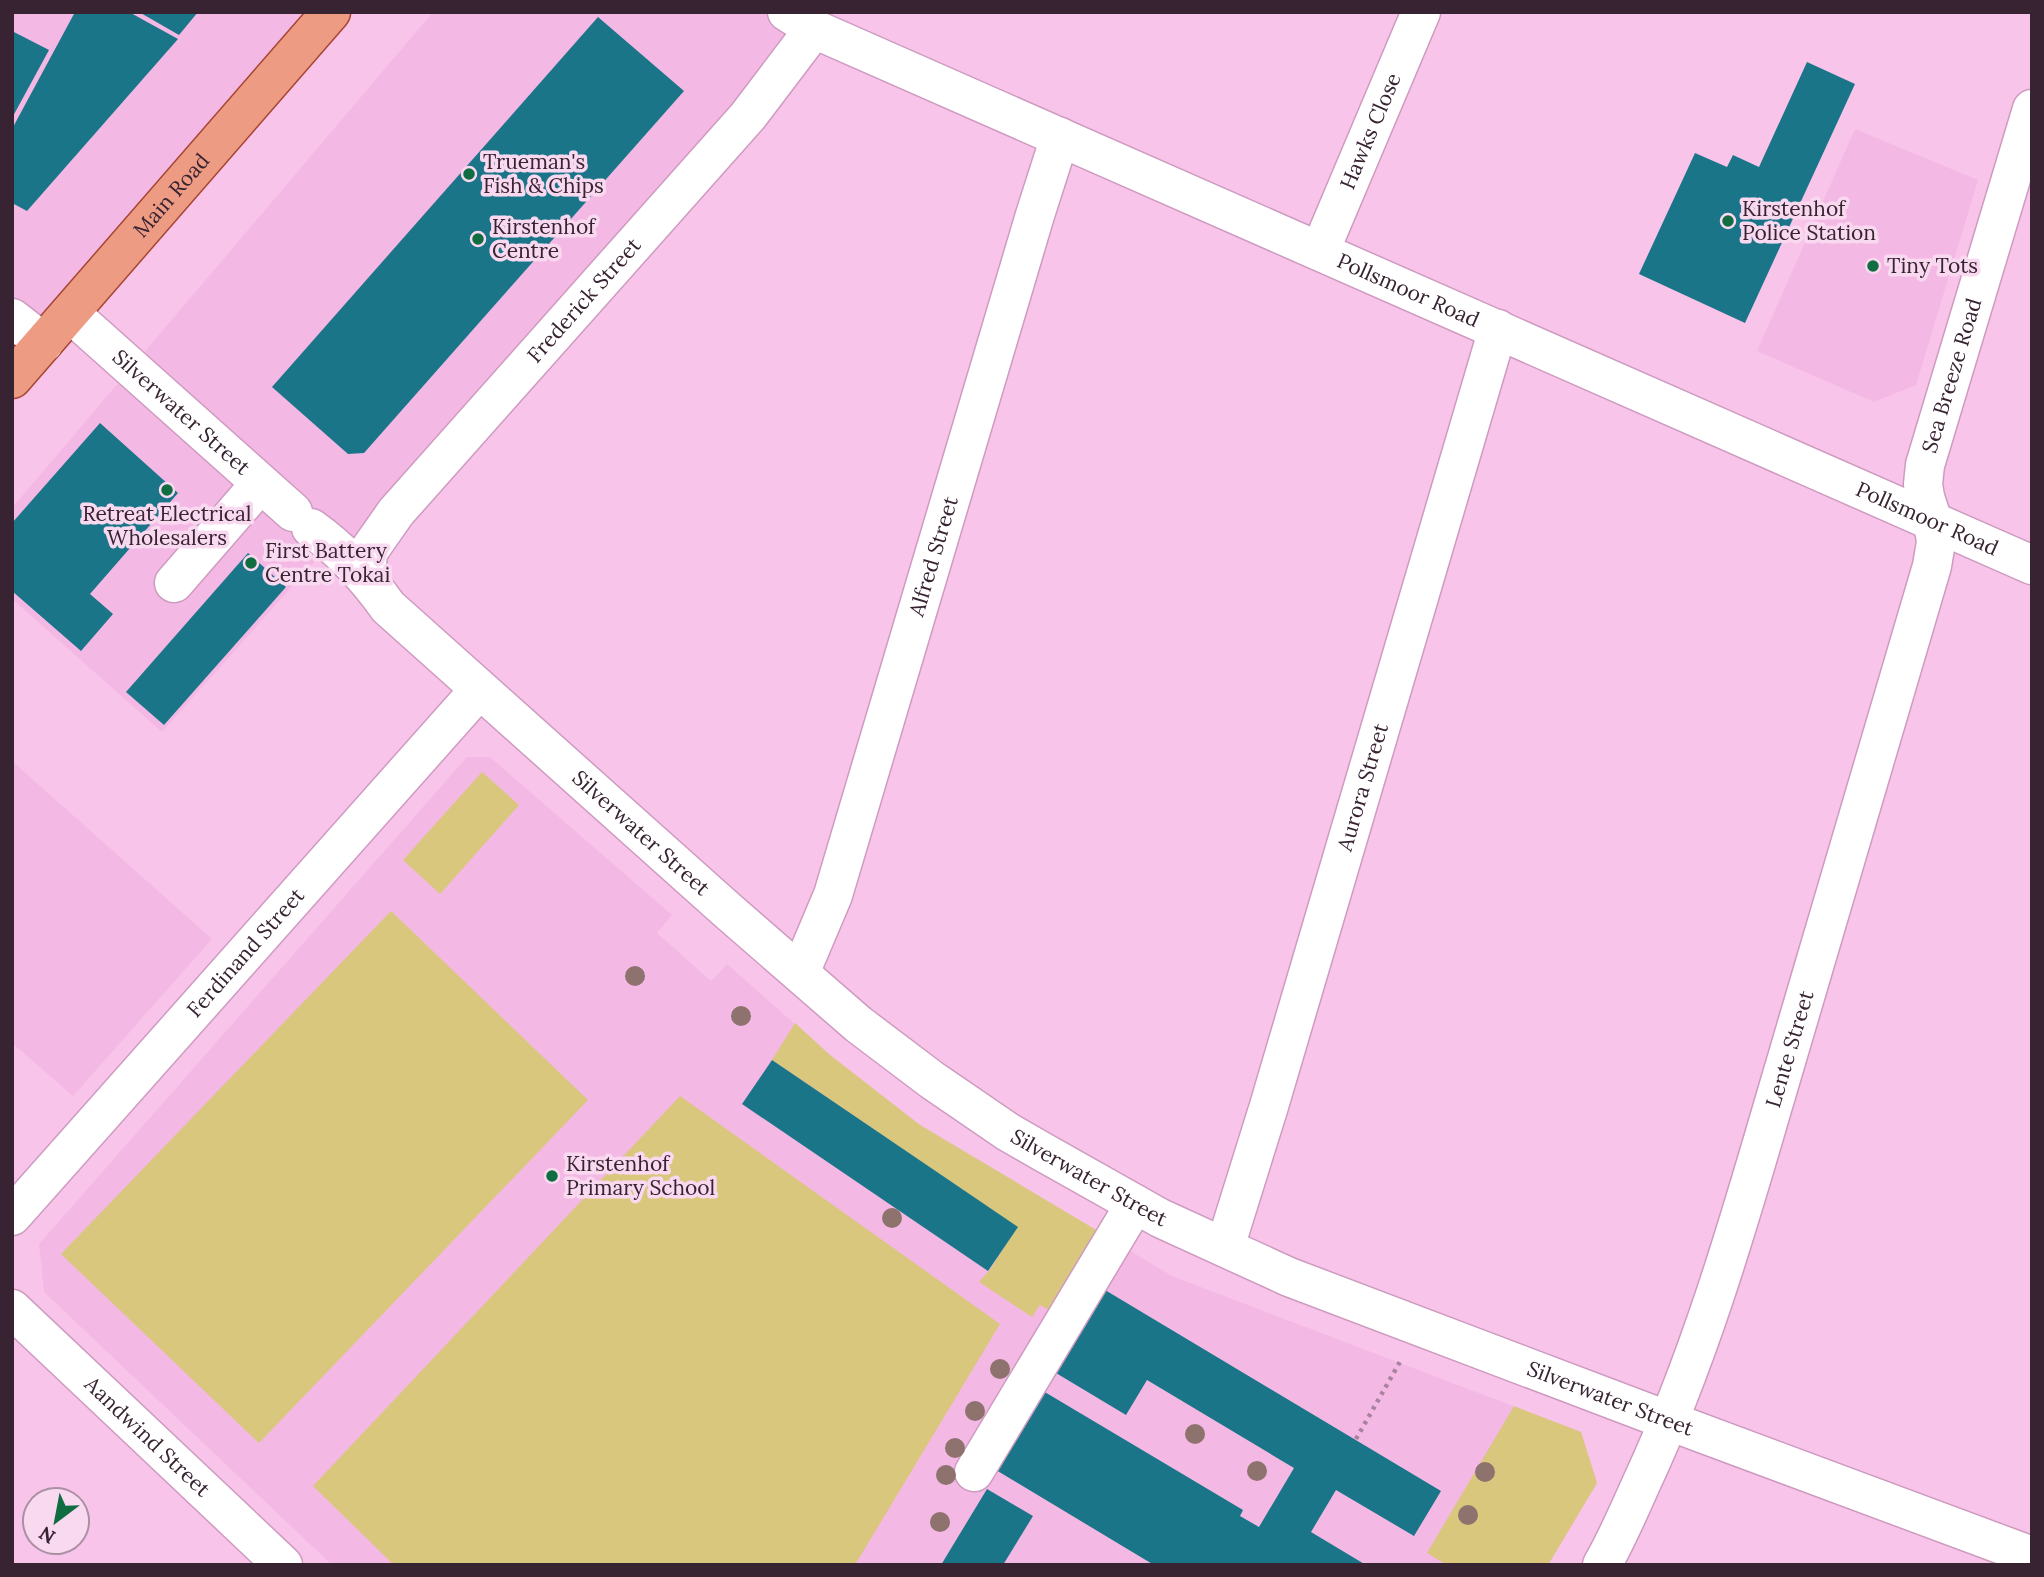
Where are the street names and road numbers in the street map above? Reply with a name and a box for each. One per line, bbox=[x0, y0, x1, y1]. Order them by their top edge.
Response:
street label: Hawks Close bbox=[1334, 69, 1407, 193]
street label: Main Road bbox=[127, 148, 215, 243]
street label: Frederick Street bbox=[521, 231, 647, 368]
street label: Pollsmoor Road bbox=[1333, 247, 1484, 333]
street label: Sea Breeze Road bbox=[1915, 295, 1987, 456]
street label: Silverwater Street bbox=[107, 343, 257, 481]
street label: Pollsmoor Road bbox=[1852, 475, 2003, 561]
street label: Alfred Street bbox=[902, 492, 964, 620]
street label: Aurora Street bbox=[1331, 719, 1394, 855]
street label: Silverwater Street bbox=[567, 764, 716, 902]
street label: Ferdinand Street bbox=[181, 881, 310, 1023]
street label: Lente Street bbox=[1759, 986, 1820, 1111]
street label: Silverwater Street bbox=[1006, 1122, 1172, 1233]
street label: Silverwater Street bbox=[1523, 1355, 1698, 1442]
street label: Aandwind Street bbox=[78, 1370, 217, 1503]

